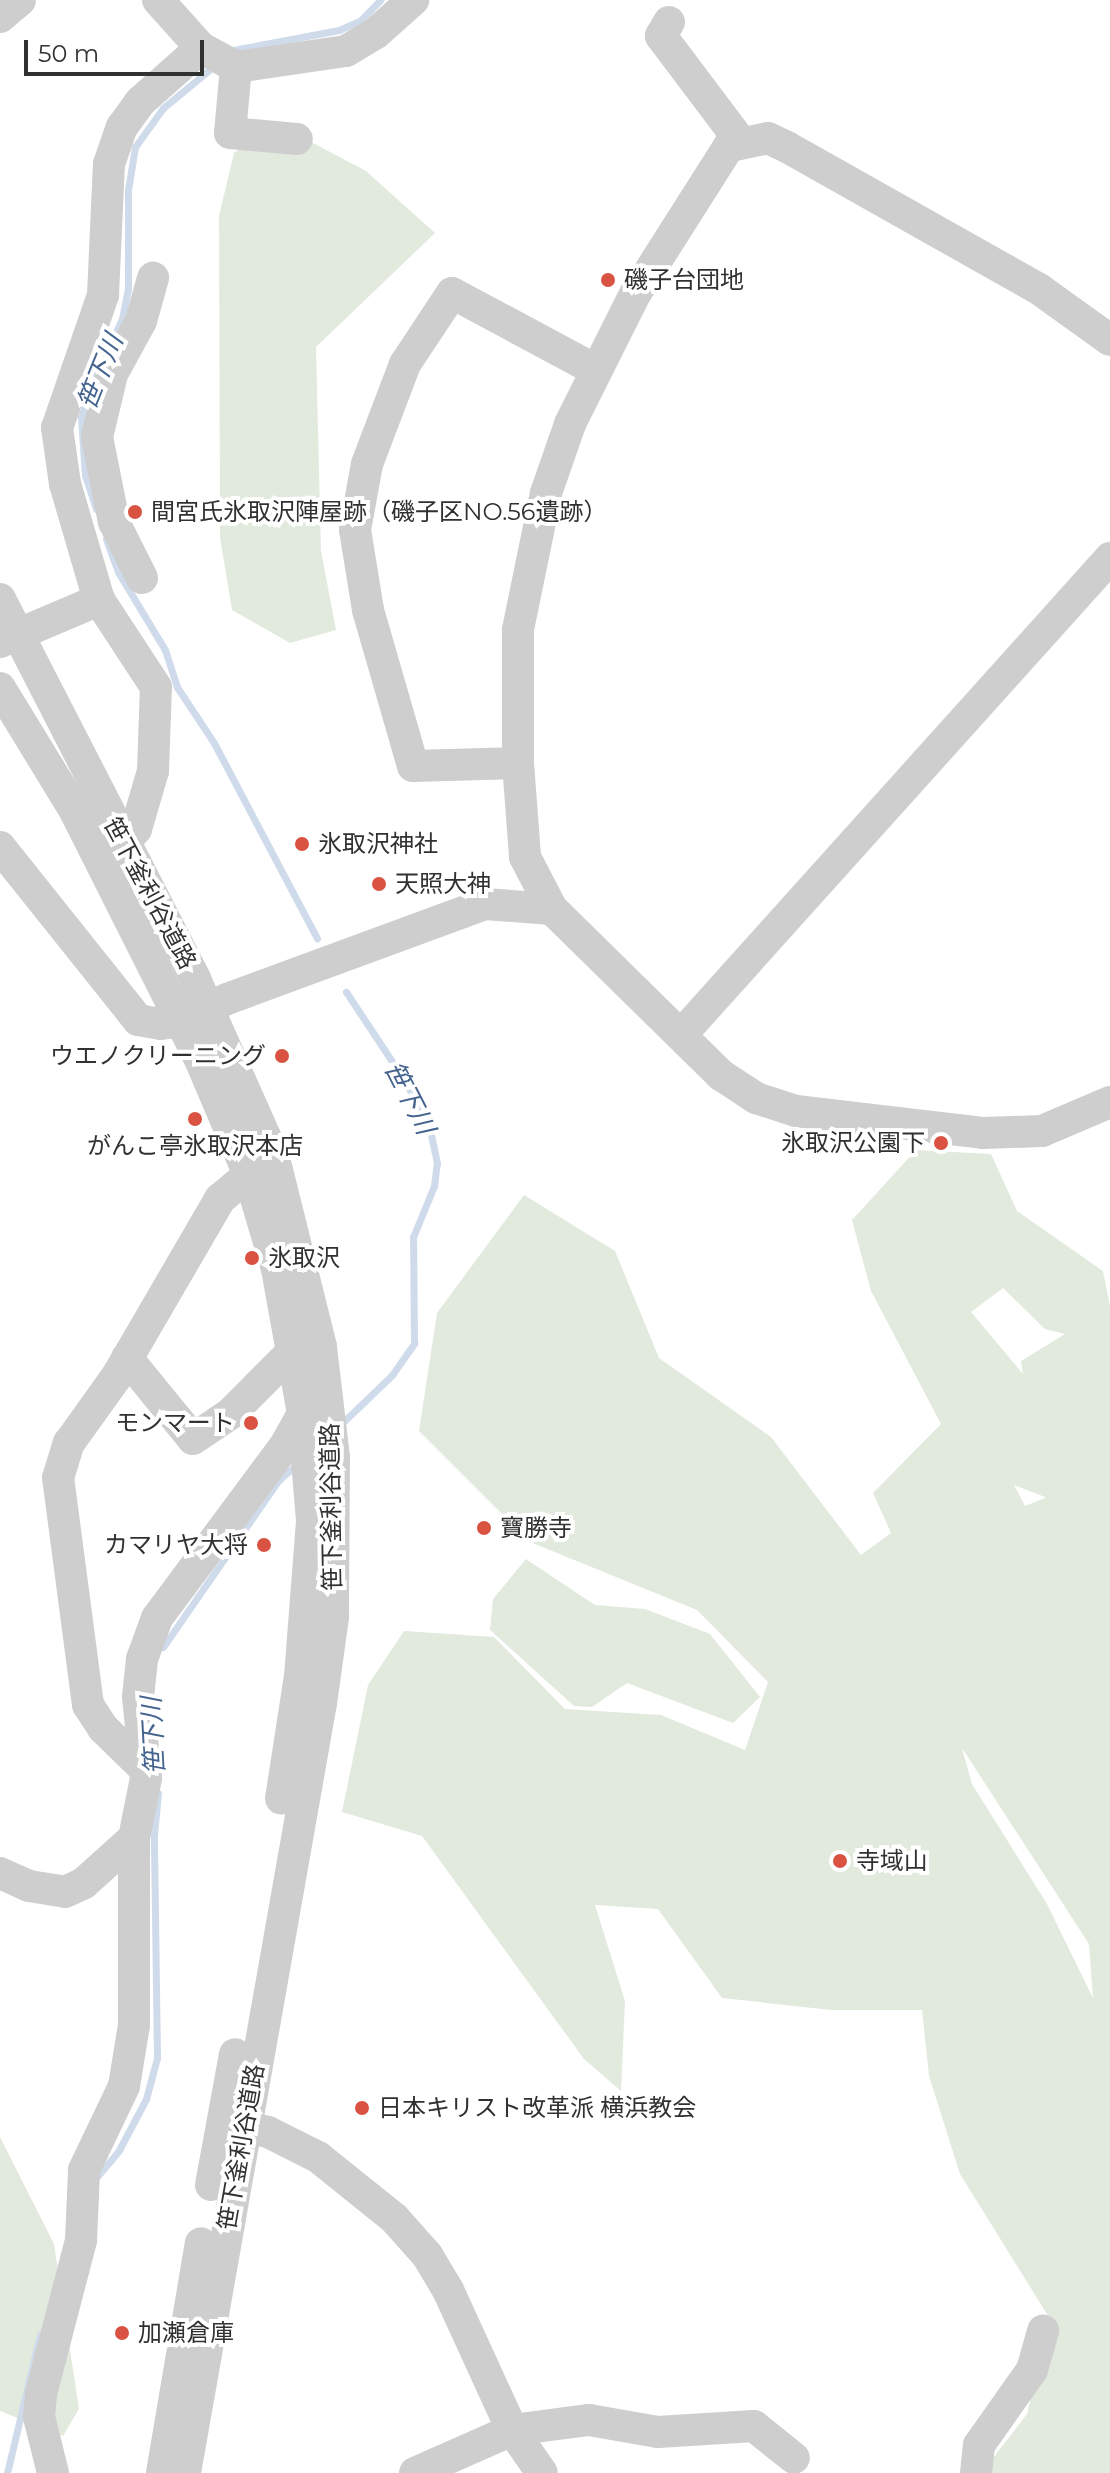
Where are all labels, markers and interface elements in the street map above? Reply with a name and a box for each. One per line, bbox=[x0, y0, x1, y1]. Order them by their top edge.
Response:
scale bar bbox=[28, 24, 208, 74]
text: 50 m bbox=[38, 39, 99, 68]
place label: 磯子台団地 bbox=[624, 266, 744, 294]
marker: 磯子台団地 bbox=[599, 271, 617, 289]
water label: 笹下川 bbox=[72, 330, 130, 414]
place label: 間宮氏氷取沢陣屋跡（磯子区NO.56遺跡） bbox=[151, 498, 607, 526]
marker: 間宮氏氷取沢陣屋跡（磯子区NO.56遺跡） bbox=[126, 503, 144, 521]
street label: 笹下釜利谷道路 bbox=[98, 812, 202, 974]
place label: 氷取沢神社 bbox=[318, 830, 438, 858]
marker: 氷取沢神社 bbox=[293, 835, 311, 853]
place label: 天照大神 bbox=[395, 870, 491, 898]
marker: 天照大神 bbox=[370, 875, 388, 893]
place label: ウエノクリーニング bbox=[50, 1042, 266, 1070]
marker: ウエノクリーニング bbox=[273, 1047, 291, 1065]
water label: 笹下川 bbox=[377, 1056, 441, 1140]
marker: がんこ亭氷取沢本店 bbox=[186, 1110, 204, 1128]
place label: 氷取沢公園下 bbox=[781, 1129, 925, 1157]
place label: がんこ亭氷取沢本店 bbox=[87, 1132, 303, 1160]
marker: 氷取沢公園下 bbox=[932, 1134, 950, 1152]
place label: 氷取沢 bbox=[268, 1244, 340, 1272]
marker: 氷取沢 bbox=[243, 1249, 261, 1267]
place label: モンマート bbox=[115, 1409, 235, 1437]
marker: モンマート bbox=[242, 1414, 260, 1432]
street label: 笹下釜利谷道路 bbox=[315, 1423, 347, 1591]
place label: 寶勝寺 bbox=[500, 1514, 572, 1542]
marker: 寶勝寺 bbox=[475, 1519, 493, 1537]
place label: カマリヤ大将 bbox=[104, 1531, 248, 1559]
marker: カマリヤ大将 bbox=[255, 1536, 273, 1554]
water label: 笹下川 bbox=[136, 1696, 172, 1776]
place label: 寺域山 bbox=[856, 1847, 928, 1875]
marker: 寺域山 bbox=[831, 1852, 849, 1870]
street label: 笹下釜利谷道路 bbox=[212, 2062, 270, 2232]
place label: 日本キリスト改革派 横浜教会 bbox=[378, 2094, 696, 2122]
marker: 日本キリスト改革派 横浜教会 bbox=[353, 2099, 371, 2117]
place label: 加瀬倉庫 bbox=[138, 2319, 234, 2347]
marker: 加瀬倉庫 bbox=[113, 2324, 131, 2342]

